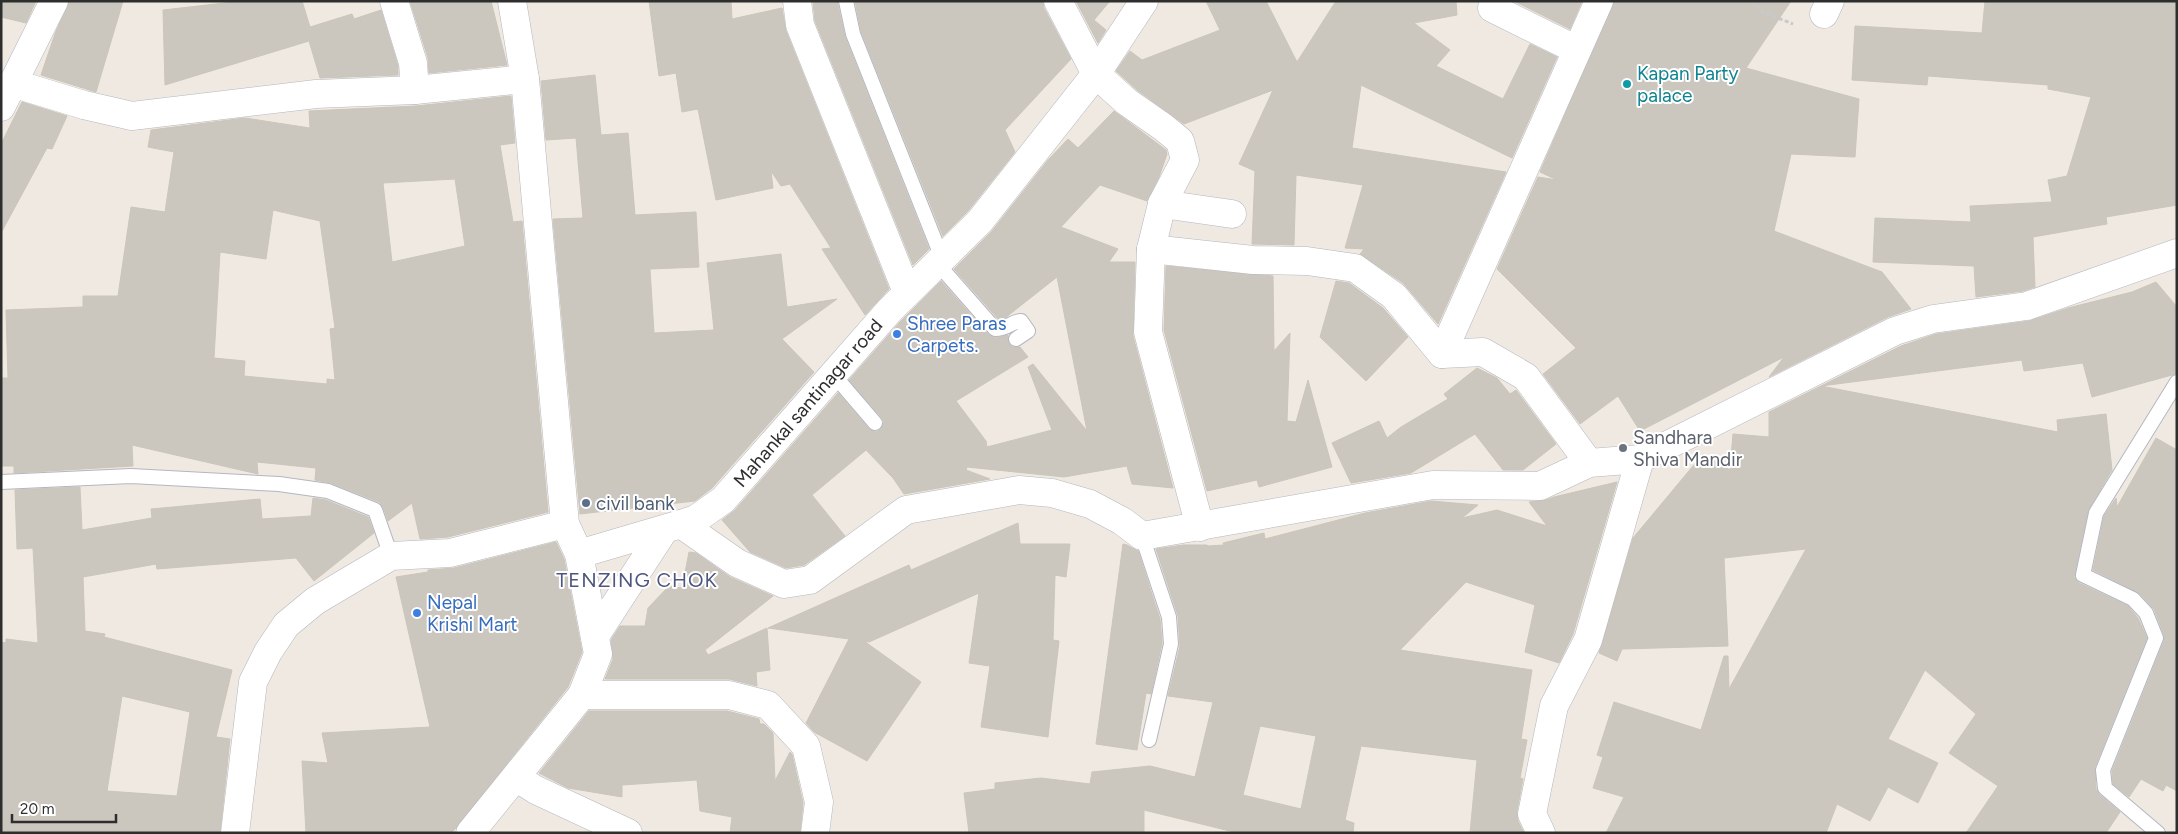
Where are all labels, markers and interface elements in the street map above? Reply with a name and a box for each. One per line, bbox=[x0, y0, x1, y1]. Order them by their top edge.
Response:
place label: Kapan Party palace bbox=[1637, 62, 1738, 107]
marker: Kapan Party palace bbox=[1621, 78, 1633, 90]
place label: Shree Paras Carpets. bbox=[907, 312, 1007, 357]
street label: Mahankal santinagar road bbox=[729, 314, 887, 492]
marker: Shree Paras Carpets. bbox=[891, 328, 903, 340]
place label: Sandhara Shiva Mandir bbox=[1633, 426, 1743, 471]
marker: Sandhara Shiva Mandir bbox=[1617, 442, 1629, 454]
place label: civil bank bbox=[596, 492, 675, 515]
marker: civil bank bbox=[580, 497, 592, 509]
district label: TENZING CHOK bbox=[556, 568, 718, 592]
place label: Nepal Krishi Mart bbox=[427, 591, 517, 636]
marker: Nepal Krishi Mart bbox=[411, 607, 423, 619]
scale bar bbox=[12, 792, 116, 824]
text: 20 m bbox=[20, 800, 54, 818]

